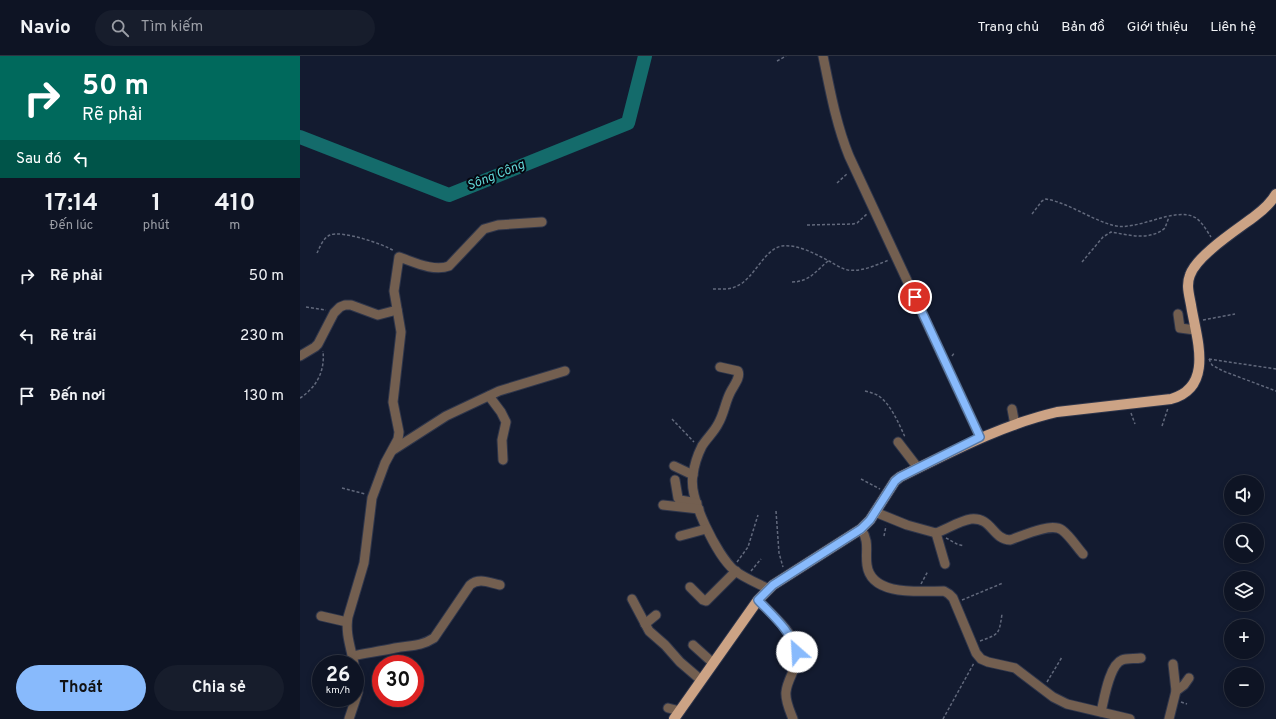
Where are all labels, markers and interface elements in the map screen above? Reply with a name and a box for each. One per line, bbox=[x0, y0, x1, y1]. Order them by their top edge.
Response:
search box bbox=[95, 10, 375, 46]
text: Navio bbox=[20, 16, 71, 40]
icon: search bbox=[109, 17, 131, 39]
text: Tìm kiếm bbox=[141, 18, 203, 37]
text: Trang chủ bbox=[977, 19, 1039, 36]
text: Bản đồ bbox=[1061, 19, 1105, 36]
text: Giới thiệu bbox=[1127, 19, 1188, 36]
text: Liên hệ bbox=[1210, 19, 1256, 36]
text: 50 m bbox=[82, 69, 149, 105]
icon: right bbox=[16, 72, 68, 124]
text: Rẽ phải bbox=[82, 104, 142, 127]
icon: left bbox=[70, 148, 92, 170]
text: Sau đó bbox=[16, 150, 62, 169]
water label: Sông Công bbox=[465, 157, 528, 195]
text: 17:14 bbox=[45, 189, 98, 219]
text: 1 bbox=[151, 189, 161, 219]
text: 410 bbox=[214, 189, 255, 219]
text: Đến lúc bbox=[50, 218, 93, 234]
text: phút bbox=[143, 218, 170, 234]
text: m bbox=[229, 218, 240, 234]
icon: right bbox=[16, 265, 38, 287]
text: Rẽ phải bbox=[50, 267, 103, 286]
text: 50 m bbox=[249, 267, 284, 286]
pin bbox=[898, 280, 932, 314]
icon: arrive bbox=[904, 286, 926, 308]
icon: left bbox=[16, 325, 38, 347]
text: Rẽ trái bbox=[50, 327, 97, 346]
text: 230 m bbox=[240, 327, 284, 346]
icon: arrive bbox=[16, 385, 38, 407]
text: Đến nơi bbox=[50, 387, 106, 406]
text: 130 m bbox=[244, 387, 284, 406]
map controls bbox=[1224, 475, 1264, 707]
button: sound bbox=[1224, 475, 1264, 515]
button: search bbox=[1224, 523, 1264, 563]
button: layers bbox=[1224, 571, 1264, 611]
button: + bbox=[1224, 619, 1264, 659]
position arrow bbox=[776, 631, 818, 673]
speed limit sign: 30 bbox=[372, 655, 424, 707]
text: 26 bbox=[326, 663, 350, 689]
button: Thoát bbox=[16, 665, 146, 711]
button: Chia sẻ bbox=[154, 665, 284, 711]
button: − bbox=[1224, 667, 1264, 707]
text: km/h bbox=[326, 684, 350, 697]

